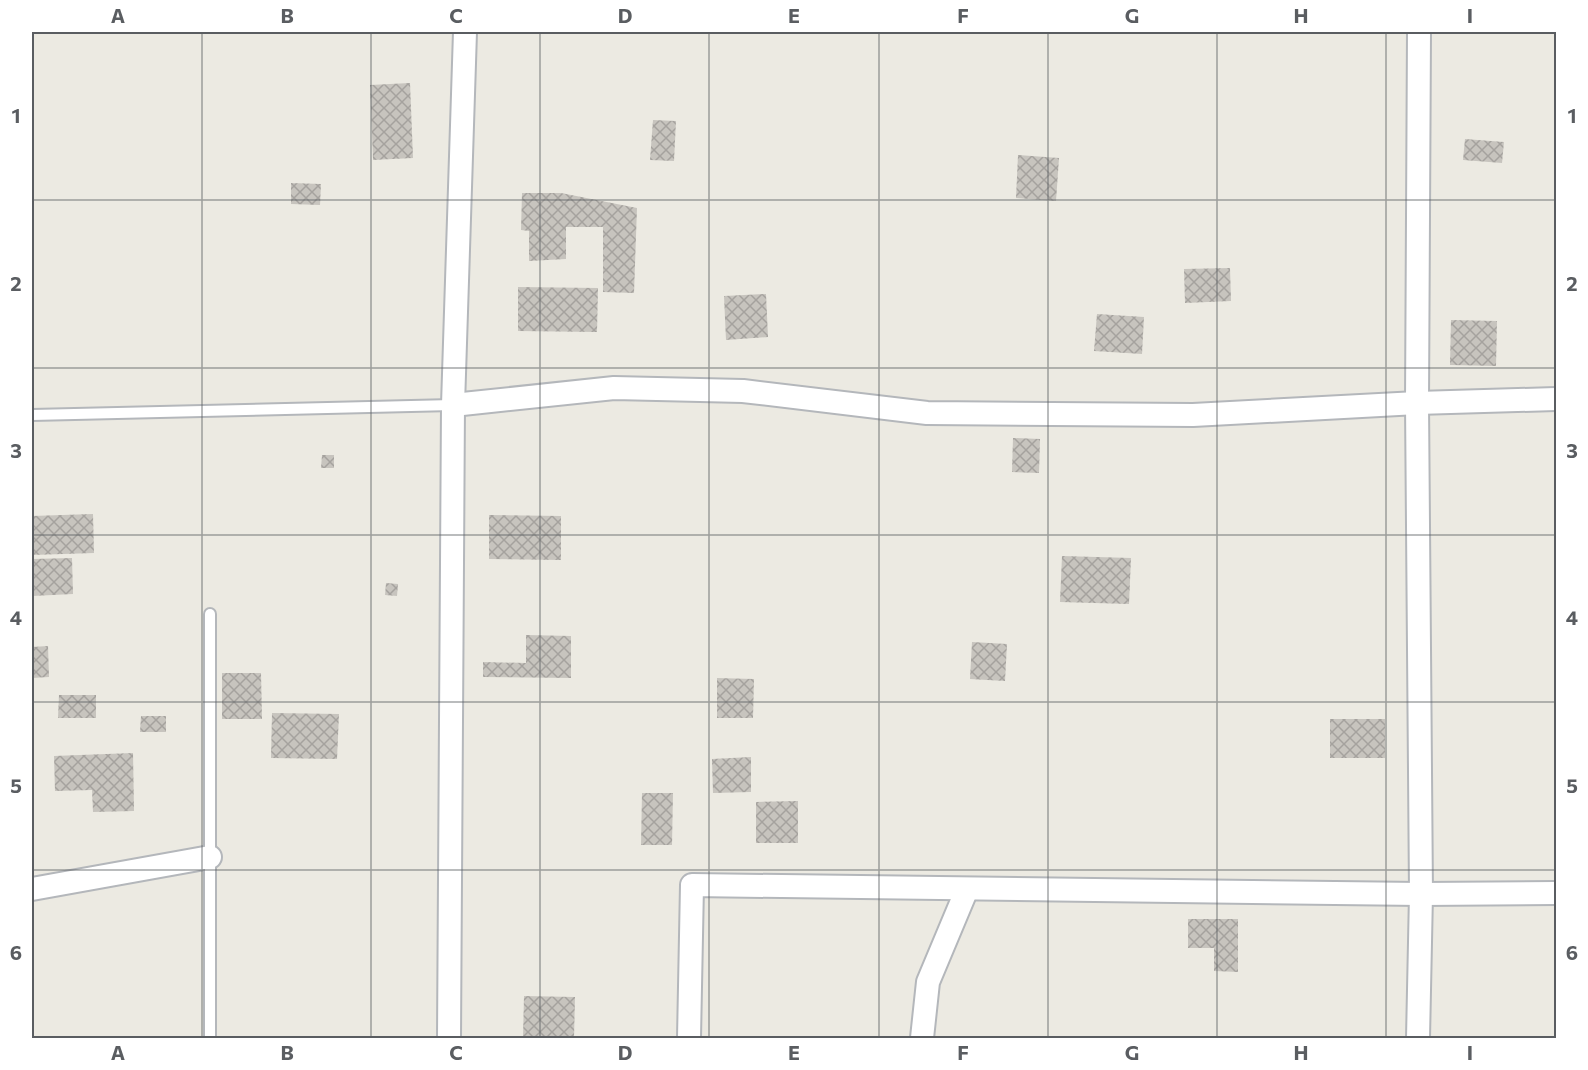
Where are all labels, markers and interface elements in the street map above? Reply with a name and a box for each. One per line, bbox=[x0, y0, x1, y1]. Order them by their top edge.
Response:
text: A bbox=[111, 3, 125, 27]
text: B bbox=[280, 3, 294, 27]
text: C bbox=[449, 3, 463, 27]
text: D bbox=[618, 3, 632, 27]
text: E bbox=[788, 3, 800, 27]
text: F bbox=[957, 3, 969, 27]
text: G bbox=[1125, 3, 1139, 27]
text: H bbox=[1294, 3, 1309, 27]
text: I bbox=[1467, 3, 1473, 27]
text: 1 bbox=[11, 103, 21, 127]
text: 1 bbox=[1567, 103, 1577, 127]
text: 2 bbox=[10, 271, 22, 295]
text: 2 bbox=[1566, 271, 1578, 295]
text: 3 bbox=[10, 438, 22, 462]
text: 3 bbox=[1566, 438, 1578, 462]
text: 4 bbox=[10, 605, 22, 629]
text: 4 bbox=[1566, 605, 1578, 629]
text: 5 bbox=[10, 773, 22, 797]
text: 5 bbox=[1566, 773, 1578, 797]
text: 6 bbox=[10, 940, 22, 964]
text: 6 bbox=[1566, 940, 1578, 964]
text: A bbox=[111, 1040, 125, 1064]
text: B bbox=[280, 1040, 294, 1064]
text: C bbox=[449, 1040, 463, 1064]
text: D bbox=[618, 1040, 632, 1064]
text: E bbox=[788, 1040, 800, 1064]
text: F bbox=[957, 1040, 969, 1064]
text: G bbox=[1125, 1040, 1139, 1064]
text: H bbox=[1294, 1040, 1309, 1064]
text: I bbox=[1467, 1040, 1473, 1064]

